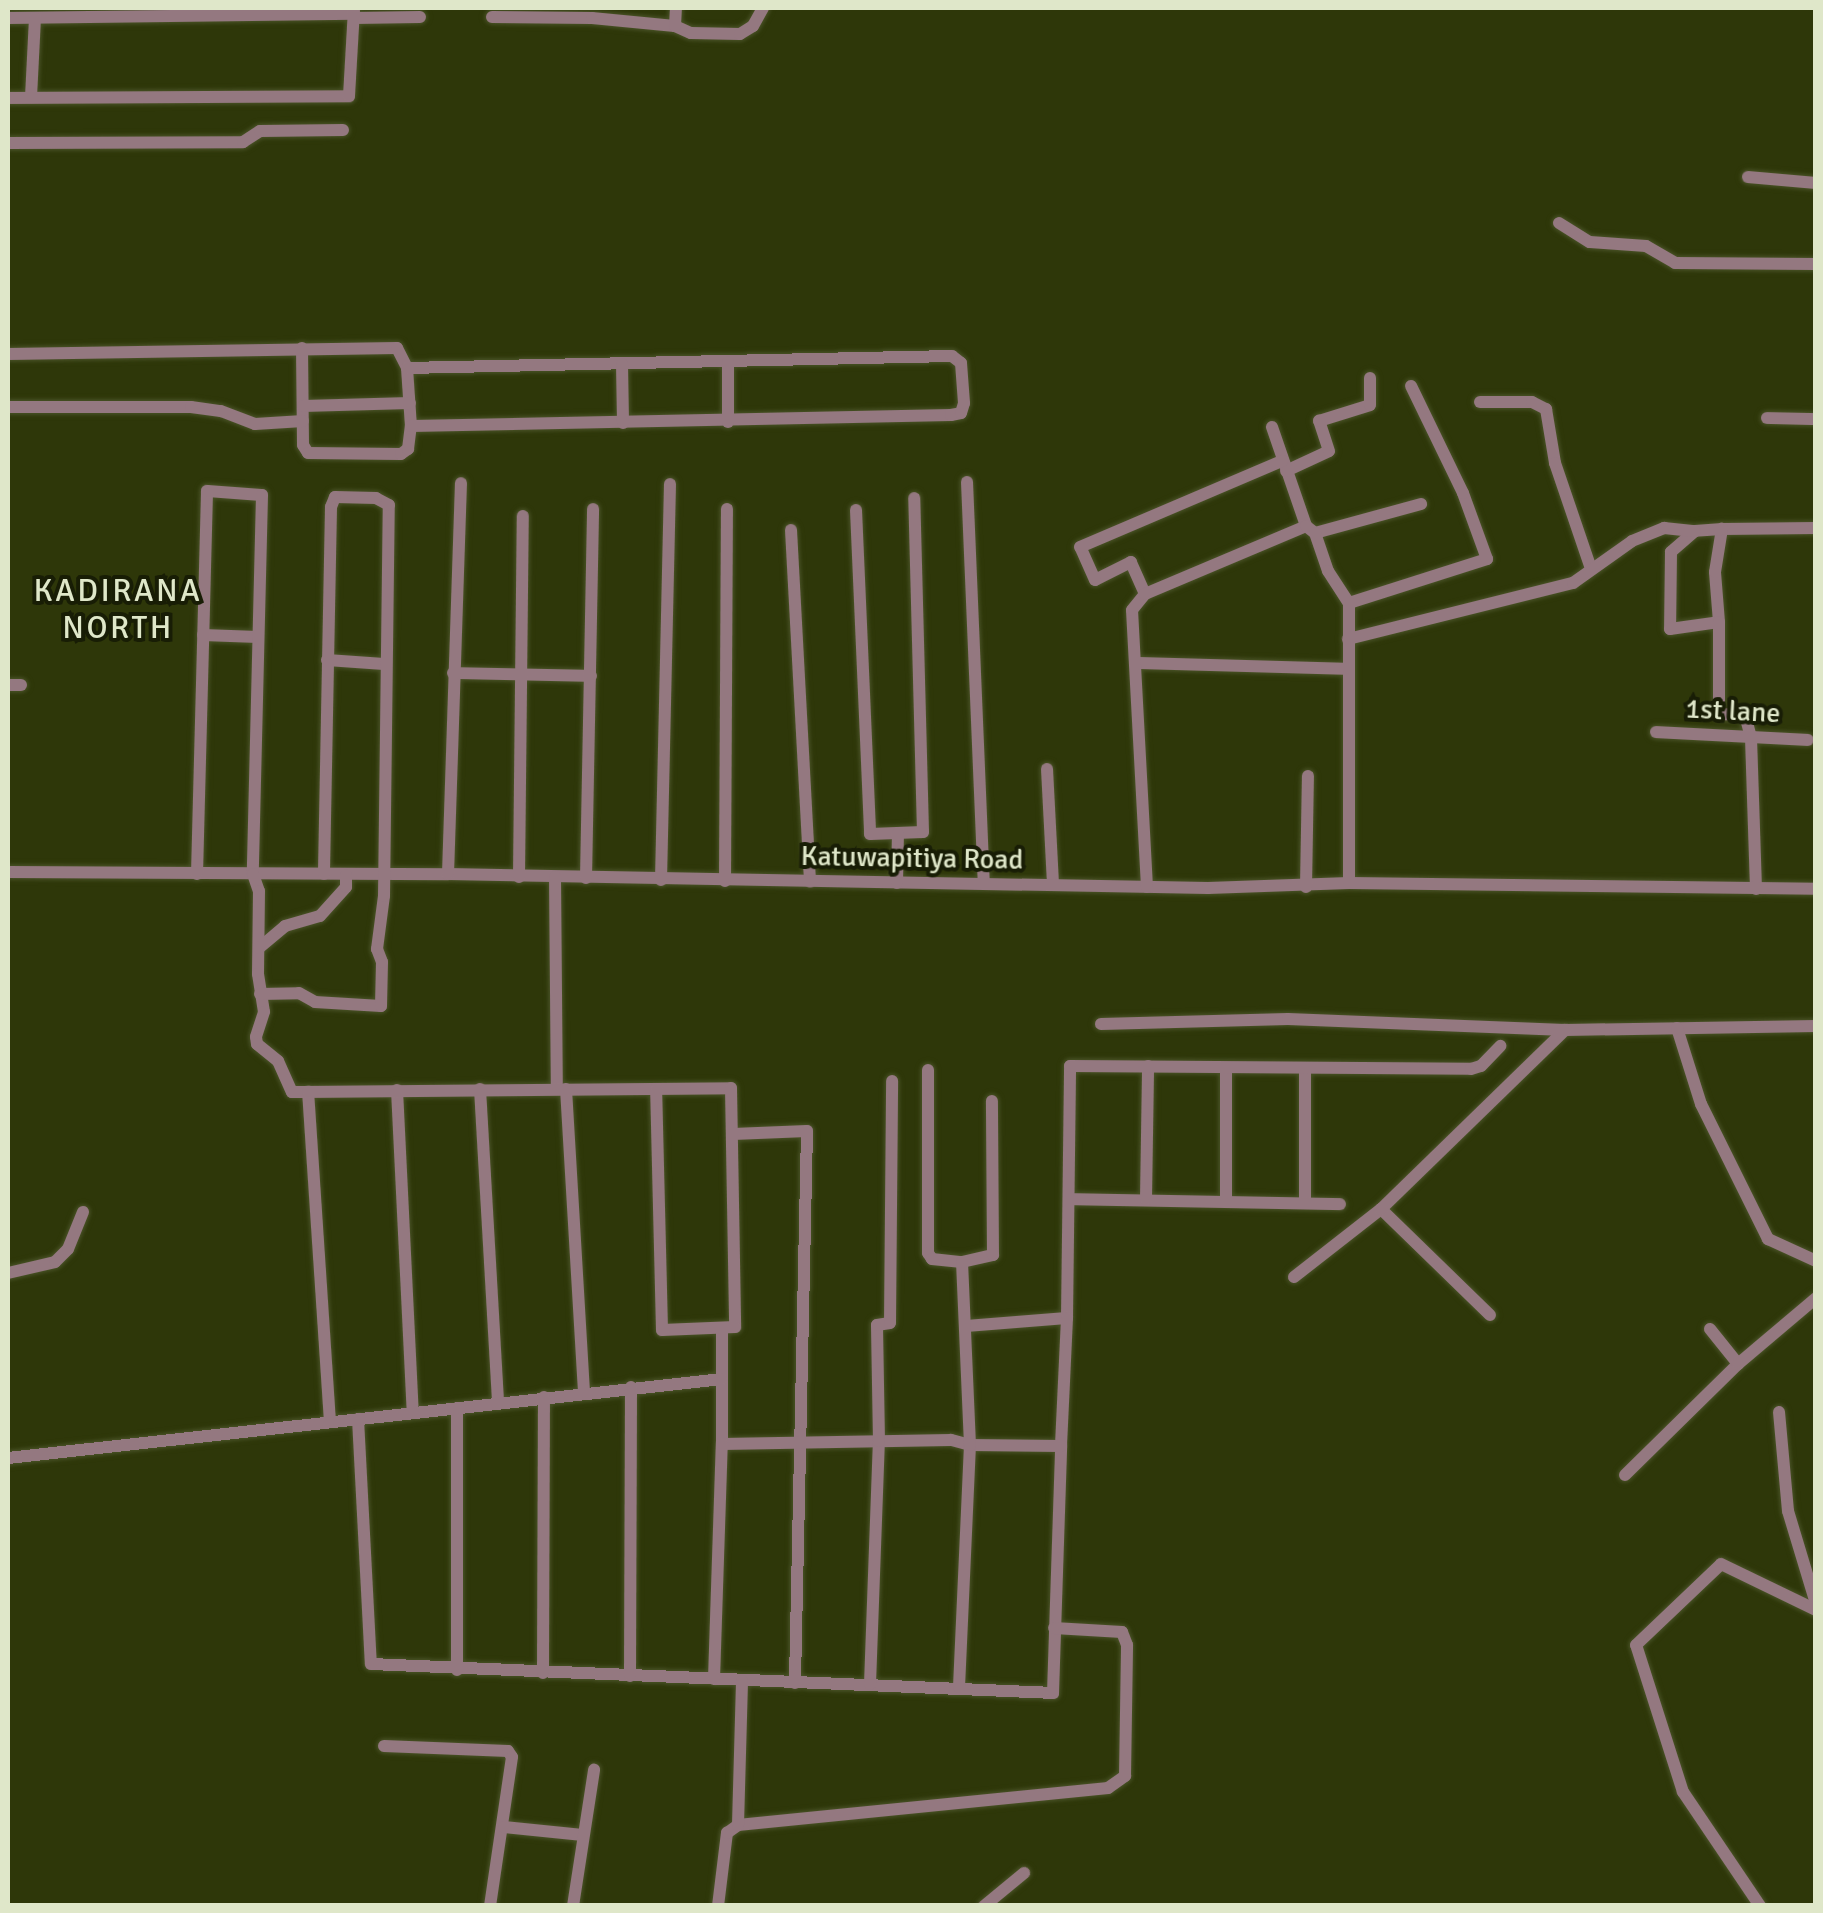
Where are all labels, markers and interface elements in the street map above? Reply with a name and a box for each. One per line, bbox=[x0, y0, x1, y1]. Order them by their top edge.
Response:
district label: KADIRANA NORTH bbox=[34, 573, 202, 648]
street label: 1st lane bbox=[1685, 692, 1781, 730]
street label: Katuwapitiya Road bbox=[800, 839, 1024, 877]

